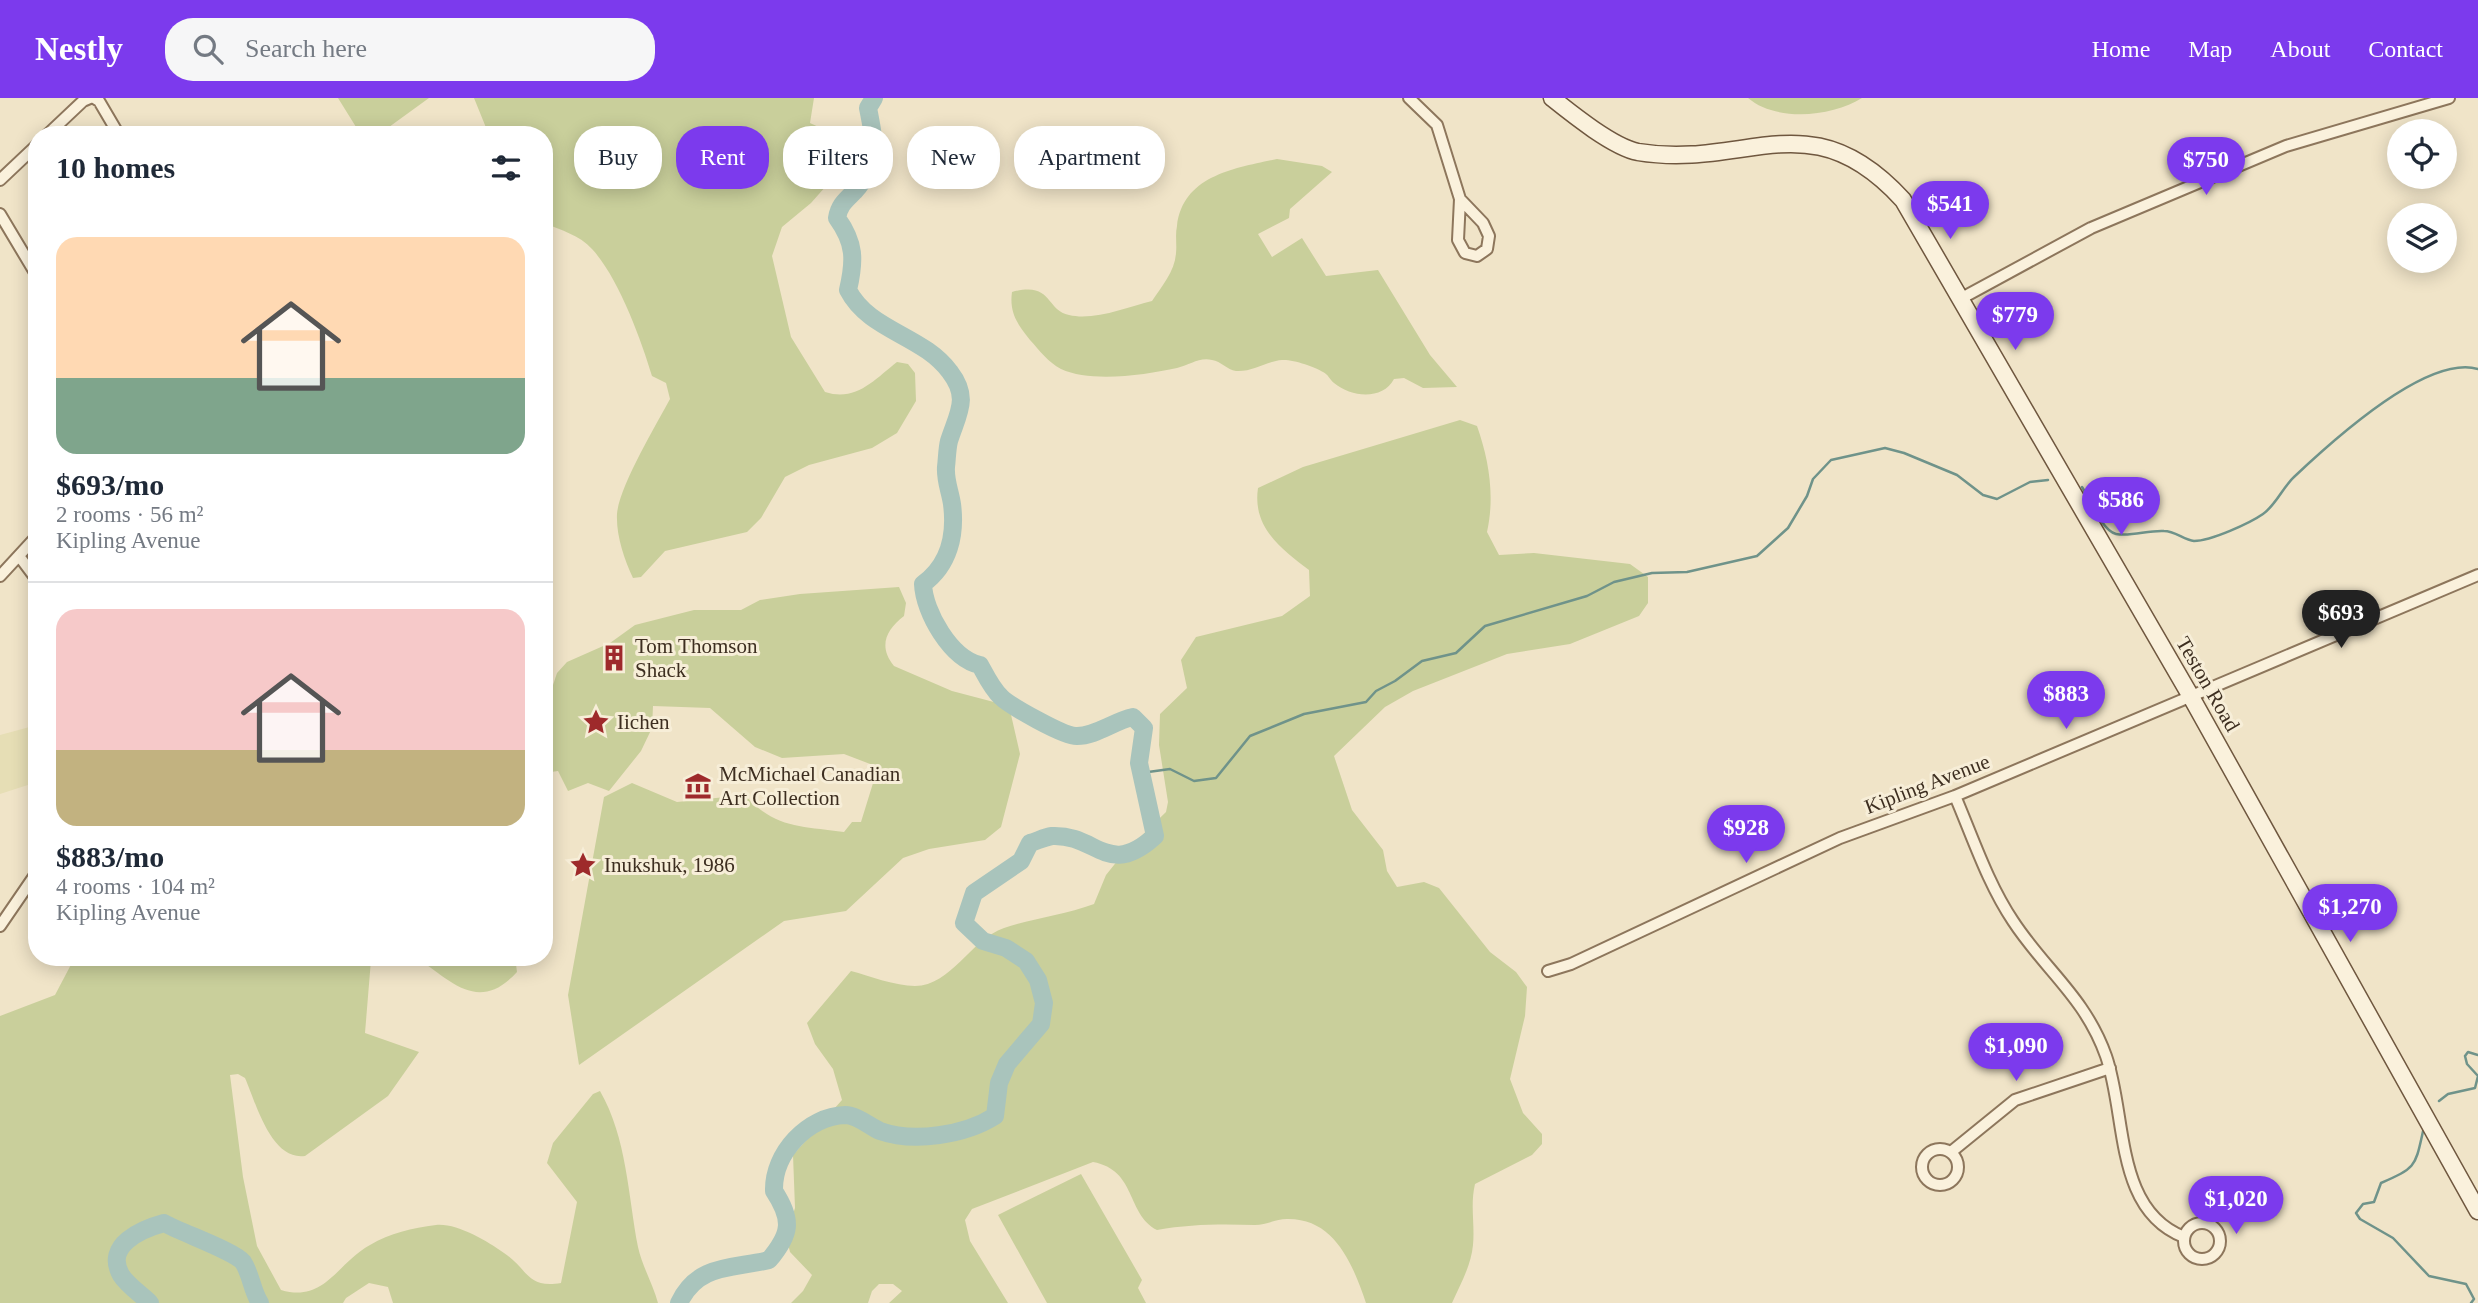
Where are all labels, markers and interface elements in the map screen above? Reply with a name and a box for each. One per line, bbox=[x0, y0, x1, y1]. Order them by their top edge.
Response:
search box bbox=[165, 18, 655, 81]
icon: search bbox=[189, 30, 227, 68]
text: Nestly bbox=[35, 31, 123, 67]
text: Search here bbox=[245, 34, 367, 63]
text: Home bbox=[2092, 36, 2150, 62]
text: Map bbox=[2188, 36, 2232, 62]
text: About bbox=[2270, 36, 2330, 62]
text: Contact bbox=[2368, 36, 2443, 62]
map controls bbox=[2387, 119, 2457, 273]
button: locate bbox=[2387, 119, 2457, 189]
chip: Buy bbox=[574, 126, 662, 189]
chip: Rent bbox=[676, 126, 769, 189]
chip: Filters bbox=[783, 126, 893, 189]
chip: New bbox=[907, 126, 1000, 189]
chip: Apartment bbox=[1014, 126, 1165, 189]
pin: $750 bbox=[2165, 138, 2247, 197]
text: $750 bbox=[2183, 147, 2229, 172]
icon: filters bbox=[487, 149, 525, 187]
text: 10 homes bbox=[56, 151, 175, 184]
pin: $541 bbox=[1909, 181, 1991, 241]
text: $541 bbox=[1927, 191, 1973, 216]
button: layers bbox=[2387, 203, 2457, 273]
icon: home bbox=[228, 283, 354, 409]
pin: $779 bbox=[1974, 292, 2056, 352]
text: $779 bbox=[1992, 302, 2038, 327]
text: $693/mo bbox=[56, 468, 164, 501]
pin: $586 bbox=[2080, 478, 2162, 537]
text: $586 bbox=[2098, 487, 2144, 512]
text: 2 rooms · 56 m² bbox=[56, 502, 203, 527]
text: Kipling Avenue bbox=[56, 528, 201, 553]
pin: $693 bbox=[2300, 590, 2382, 650]
text: $693 bbox=[2318, 600, 2364, 625]
street label: Teston Road bbox=[2171, 632, 2245, 736]
place label: Tom Thomson Shack bbox=[635, 634, 758, 682]
building icon: Tom Thomson Shack bbox=[599, 643, 629, 673]
icon: home bbox=[228, 655, 354, 781]
pin: $883 bbox=[2025, 672, 2107, 731]
text: $883 bbox=[2043, 681, 2089, 706]
place icon: Iichen bbox=[581, 707, 611, 737]
place label: Iichen bbox=[617, 710, 670, 734]
street label: Kipling Avenue bbox=[1861, 749, 1993, 819]
place label: McMichael Canadian Art Collection bbox=[719, 762, 901, 810]
museum icon: McMichael Canadian Art Collection bbox=[683, 771, 713, 801]
pin: $928 bbox=[1705, 806, 1787, 865]
text: $928 bbox=[1723, 815, 1769, 840]
text: $883/mo bbox=[56, 840, 164, 873]
place icon: Inukshuk, 1986 bbox=[568, 850, 598, 880]
place label: Inukshuk, 1986 bbox=[604, 853, 735, 877]
text: 4 rooms · 104 m² bbox=[56, 874, 215, 899]
pin: $1,270 bbox=[2293, 884, 2407, 944]
text: $1,270 bbox=[2318, 894, 2382, 919]
text: Kipling Avenue bbox=[56, 900, 201, 925]
pin: $1,090 bbox=[1959, 1024, 2073, 1083]
text: $1,090 bbox=[1984, 1033, 2048, 1058]
pin: $1,020 bbox=[2179, 1176, 2293, 1236]
text: $1,020 bbox=[2204, 1186, 2268, 1211]

